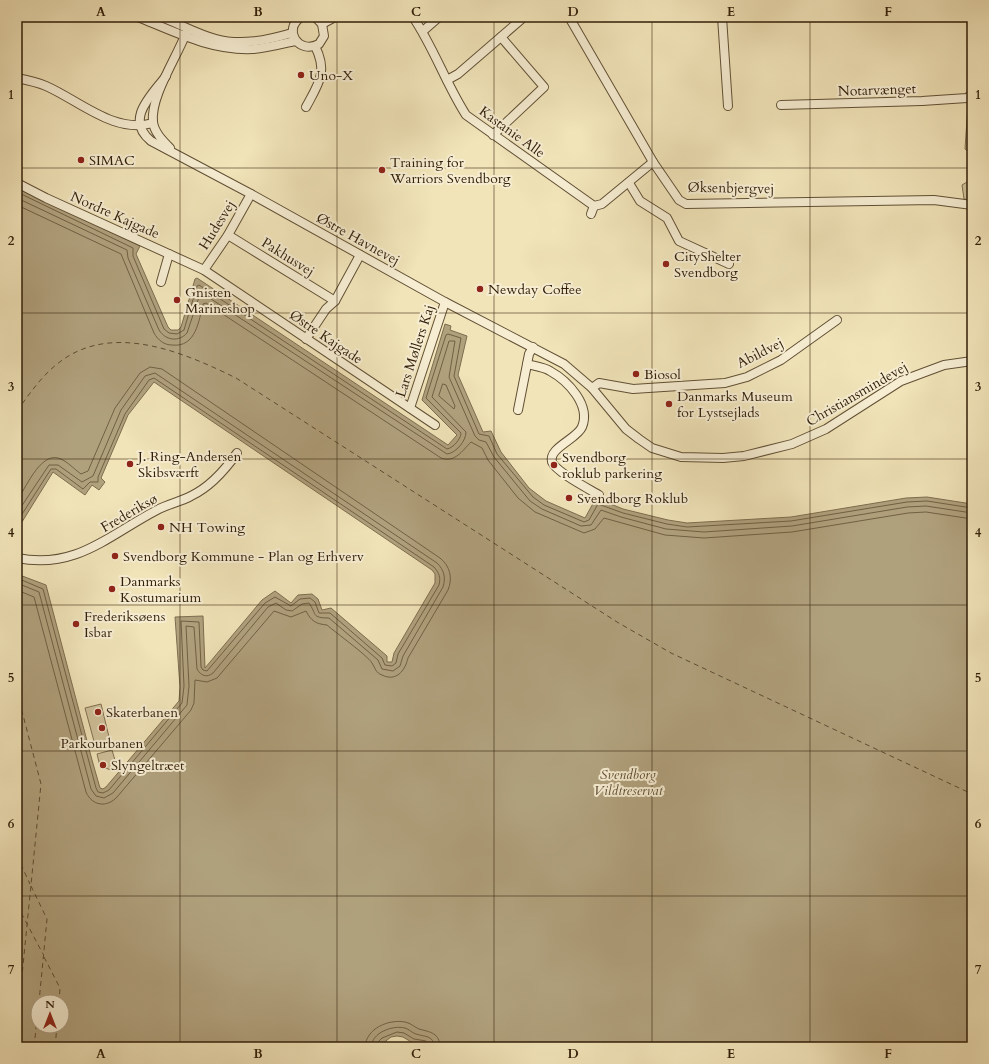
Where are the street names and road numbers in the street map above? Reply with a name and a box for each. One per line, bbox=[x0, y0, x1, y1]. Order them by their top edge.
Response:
street label: Notarvænget bbox=[838, 79, 917, 101]
street label: Kastanie Alle bbox=[475, 102, 549, 162]
street label: Øksenbjergvej bbox=[687, 178, 775, 198]
street label: Nordre Kajgade bbox=[68, 187, 162, 243]
street label: Hudesvej bbox=[194, 197, 240, 253]
street label: Østre Havnevej bbox=[313, 208, 403, 270]
street label: Pakhusvej bbox=[258, 233, 318, 281]
street label: Lars Møllers Kaj bbox=[391, 302, 439, 400]
street label: Østre Kajgade bbox=[286, 305, 366, 369]
street label: Abildvej bbox=[733, 333, 787, 373]
street label: Christiansmindevej bbox=[803, 357, 911, 431]
street label: Frederiksø bbox=[97, 489, 161, 537]

